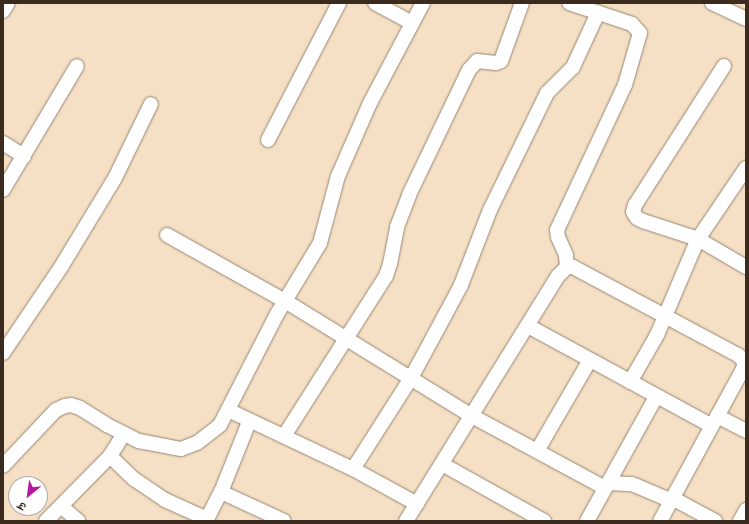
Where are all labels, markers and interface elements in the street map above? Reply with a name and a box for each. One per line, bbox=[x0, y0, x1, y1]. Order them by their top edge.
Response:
north arrow bbox=[8, 476, 48, 516]
text: उ bbox=[15, 496, 30, 515]

